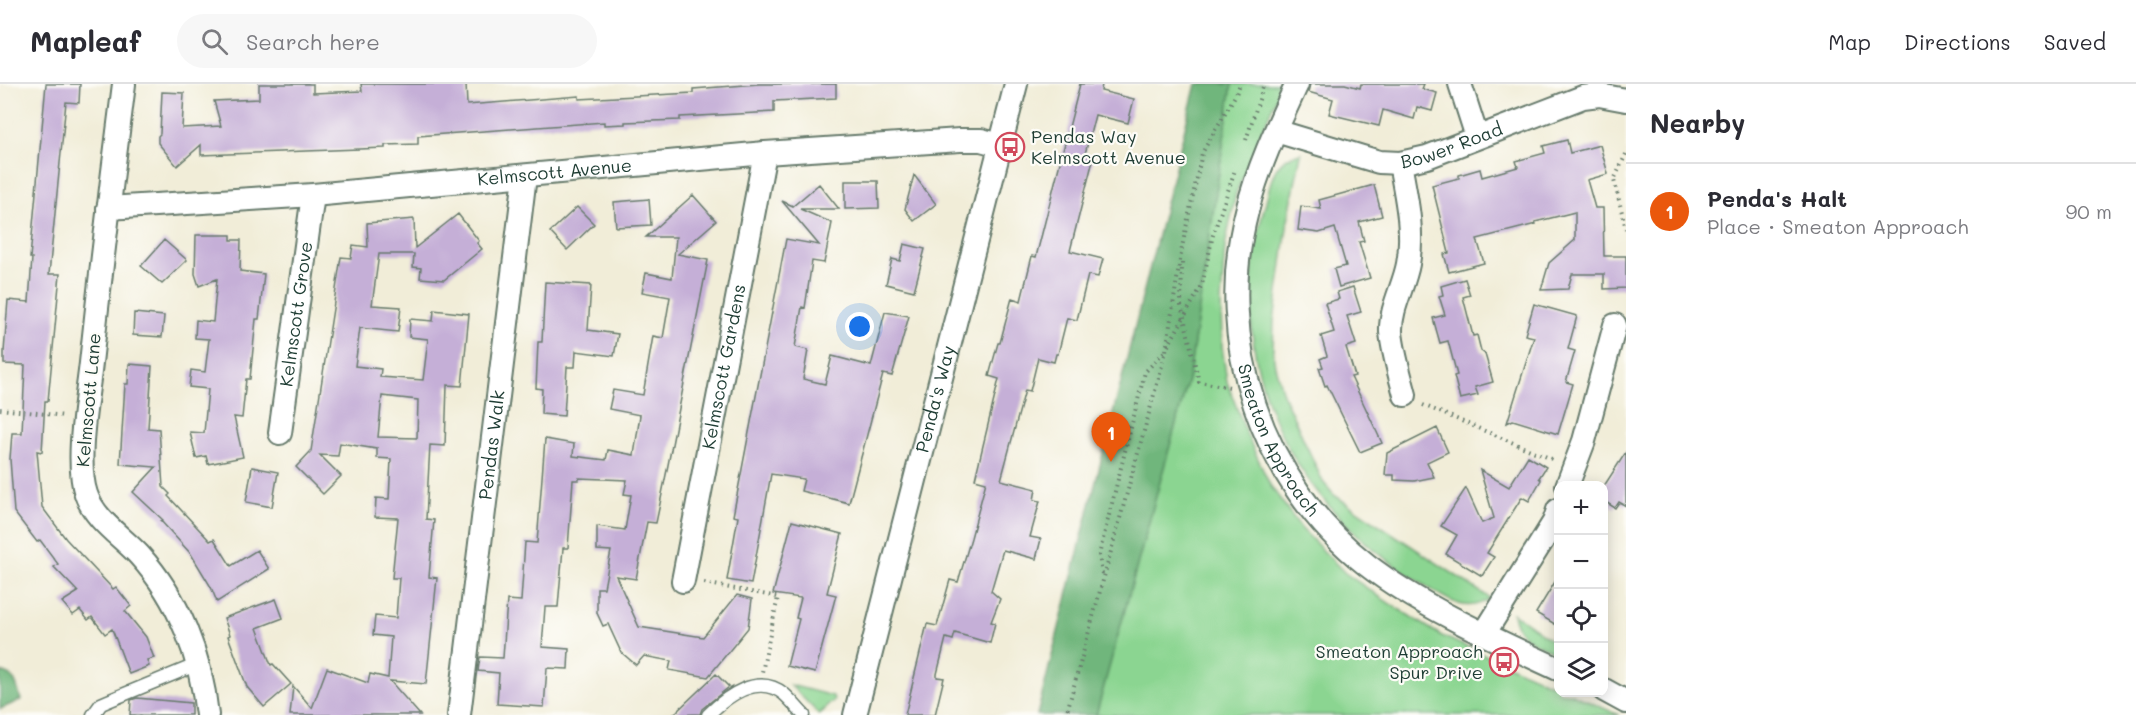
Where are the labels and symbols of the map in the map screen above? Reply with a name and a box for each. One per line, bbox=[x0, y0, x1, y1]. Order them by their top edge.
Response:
street label: Bower Road bbox=[1398, 116, 1506, 174]
place label: Pendas Way Kelmscott Avenue bbox=[1031, 124, 1186, 169]
bus stop icon: Pendas Way Kelmscott Avenue bbox=[994, 131, 1026, 163]
street label: Kelmscott Avenue bbox=[476, 152, 633, 191]
street label: Kelmscott Grove bbox=[274, 240, 317, 388]
street label: Kelmscott Gardens bbox=[695, 282, 751, 451]
your location bbox=[845, 312, 874, 341]
street label: Kelmscott Lane bbox=[70, 332, 106, 468]
street label: Penda's Way bbox=[909, 343, 960, 455]
street label: Smeaton Approach bbox=[1233, 361, 1325, 521]
street label: Pendas Walk bbox=[472, 389, 510, 501]
pin: 1 bbox=[1092, 412, 1130, 462]
place label: Smeaton Approach Spur Drive bbox=[1316, 639, 1483, 684]
bus stop icon: Smeaton Approach Spur Drive bbox=[1488, 646, 1520, 678]

